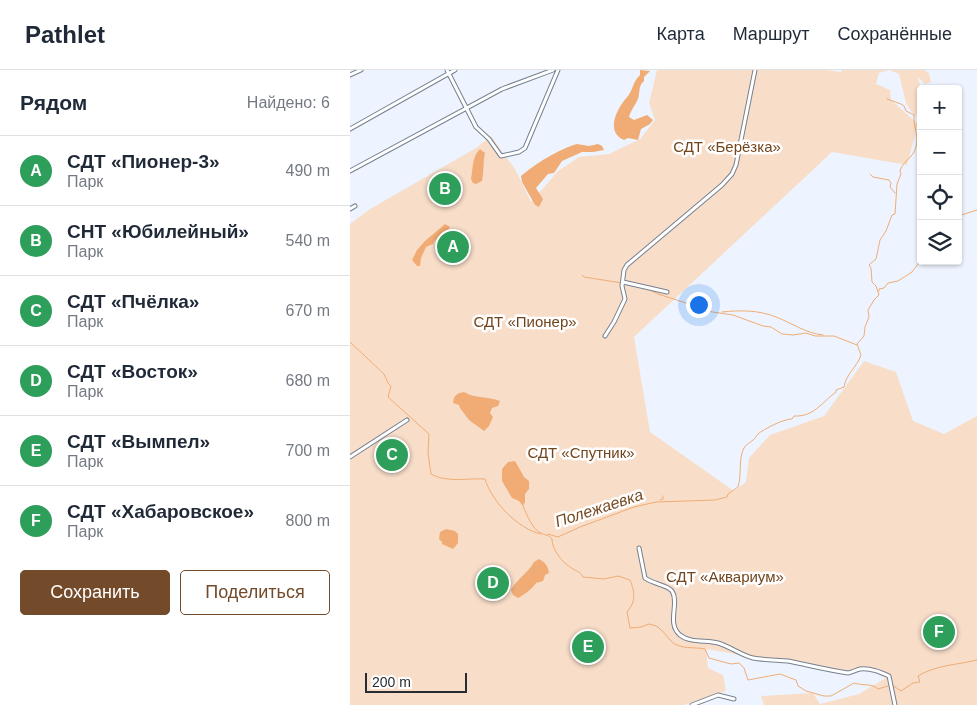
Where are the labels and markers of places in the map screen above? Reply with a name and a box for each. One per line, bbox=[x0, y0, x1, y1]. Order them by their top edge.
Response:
pin: B bbox=[429, 170, 461, 208]
pin: A bbox=[437, 228, 469, 266]
pin: C bbox=[376, 436, 408, 474]
pin: D bbox=[477, 564, 509, 602]
pin: F bbox=[923, 613, 955, 651]
pin: E bbox=[572, 628, 604, 666]

